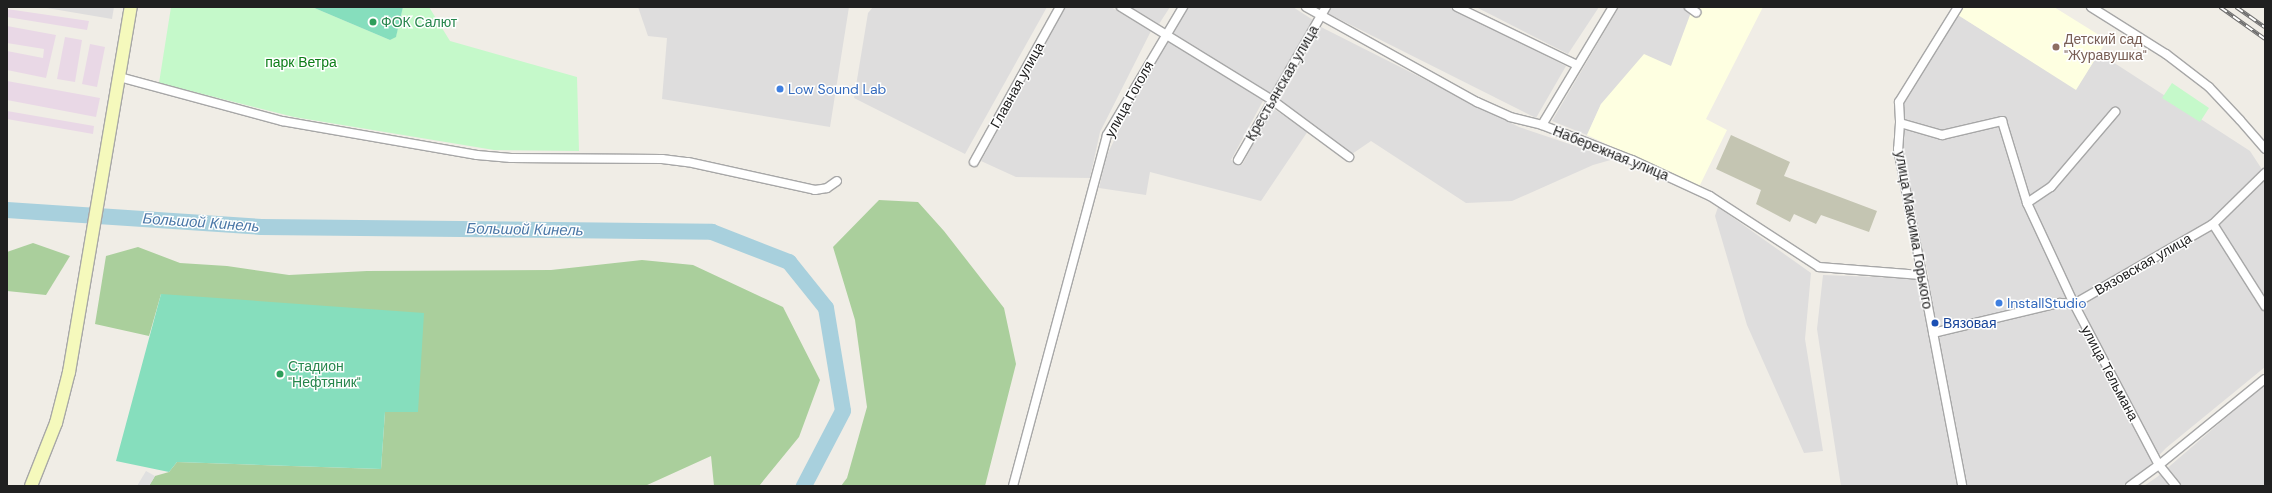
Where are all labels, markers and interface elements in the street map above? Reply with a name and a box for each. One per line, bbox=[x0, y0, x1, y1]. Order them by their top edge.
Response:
place label: ФОК Салют bbox=[381, 14, 457, 30]
marker: ФОК Салют bbox=[368, 17, 378, 27]
street label: Крестьянская улица bbox=[1242, 22, 1322, 144]
place label: Детский сад "Журавушка" bbox=[2064, 31, 2147, 64]
street label: Главная улица bbox=[987, 39, 1047, 131]
marker: Детский сад "Журавушка" bbox=[2051, 42, 2061, 52]
park label: парк Ветра bbox=[265, 54, 337, 70]
street label: улица Гоголя bbox=[1101, 58, 1157, 140]
place label: Low Sound Lab bbox=[788, 81, 886, 97]
marker: Low Sound Lab bbox=[775, 84, 785, 94]
street label: Набережная улица bbox=[1551, 122, 1671, 184]
street label: улица Максима Горького bbox=[1892, 150, 1936, 310]
water label: Большой Кинель bbox=[142, 210, 260, 236]
water label: Большой Кинель bbox=[466, 220, 584, 240]
street label: Вязовская улица bbox=[2092, 229, 2194, 299]
place label: InstallStudio bbox=[2007, 295, 2086, 311]
marker: InstallStudio bbox=[1994, 298, 2004, 308]
place label: Вязовая bbox=[1943, 315, 1996, 331]
marker: Вязовая bbox=[1930, 318, 1940, 328]
street label: улица Тельмана bbox=[2078, 322, 2142, 424]
place label: Стадион "Нефтяник" bbox=[288, 358, 361, 390]
marker: Стадион "Нефтяник" bbox=[275, 369, 285, 379]

